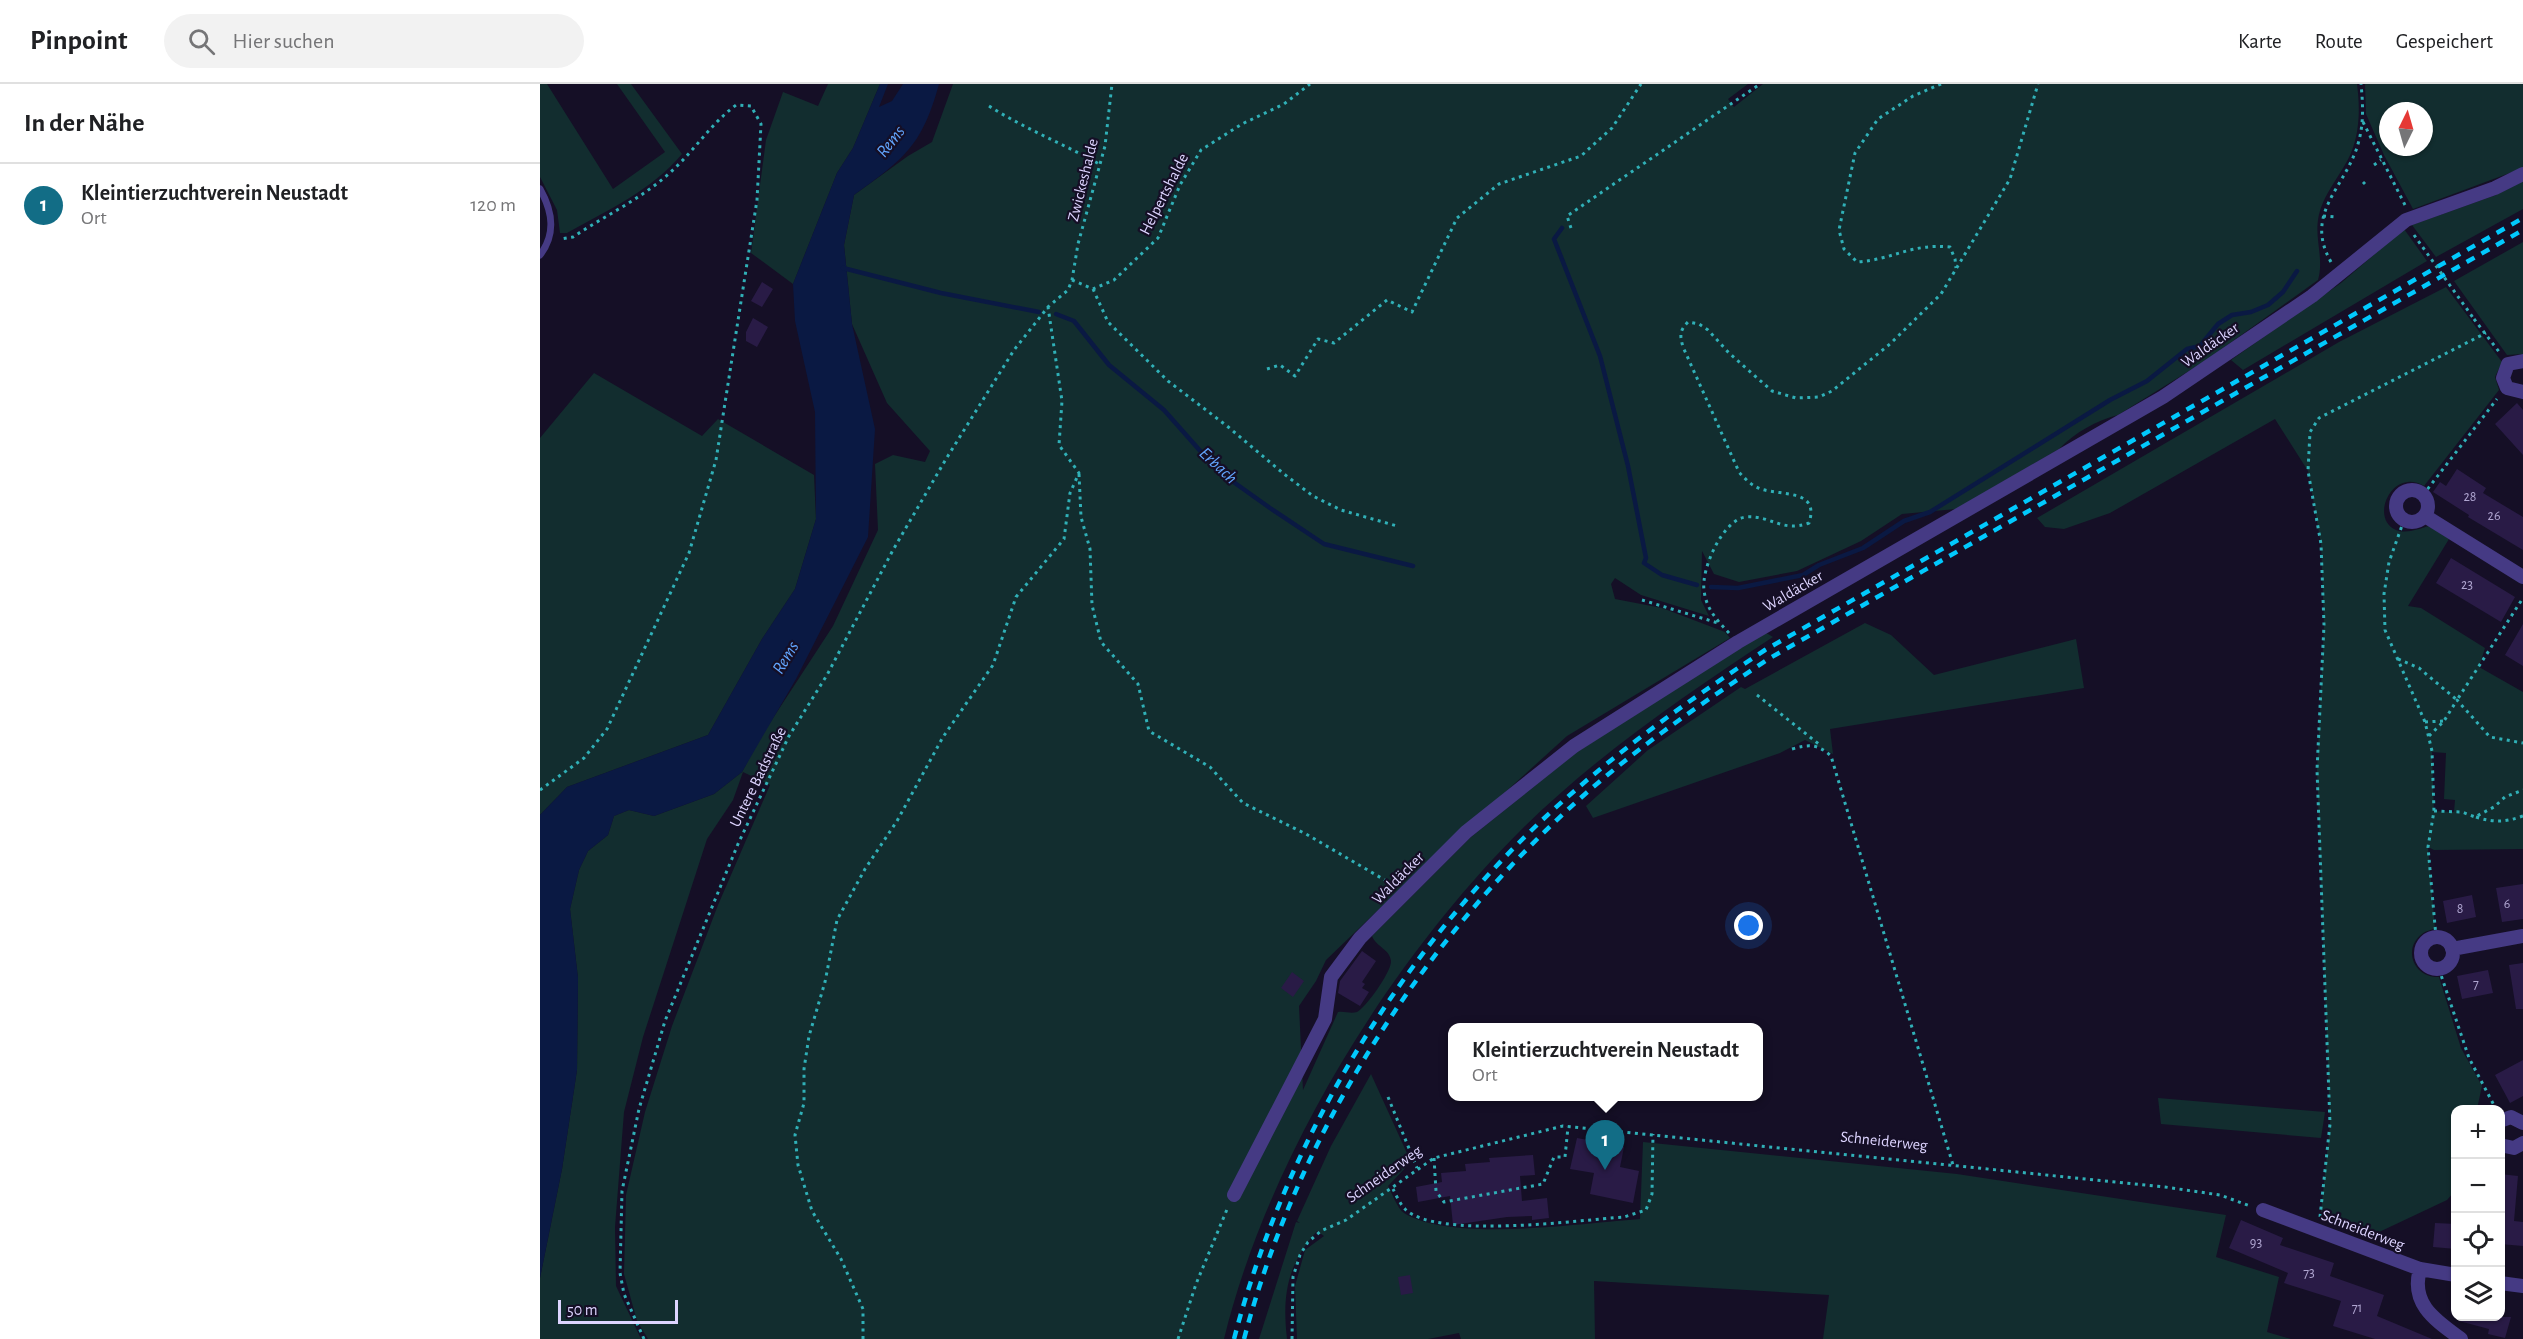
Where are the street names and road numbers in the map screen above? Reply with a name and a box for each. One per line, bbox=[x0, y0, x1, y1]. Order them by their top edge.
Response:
street label: Zwickeshalde bbox=[1065, 137, 1101, 223]
street label: Helpertshalde bbox=[1137, 151, 1191, 237]
street label: Waldäcker bbox=[2178, 319, 2242, 371]
street label: Waldäcker bbox=[1760, 567, 1826, 614]
street label: Untere Badstraße bbox=[727, 724, 789, 830]
street label: Waldäcker bbox=[1369, 848, 1428, 907]
street label: Schneiderweg bbox=[1840, 1128, 1929, 1154]
street label: Schneiderweg bbox=[1344, 1142, 1425, 1206]
street label: Schneiderweg bbox=[2319, 1207, 2407, 1253]

